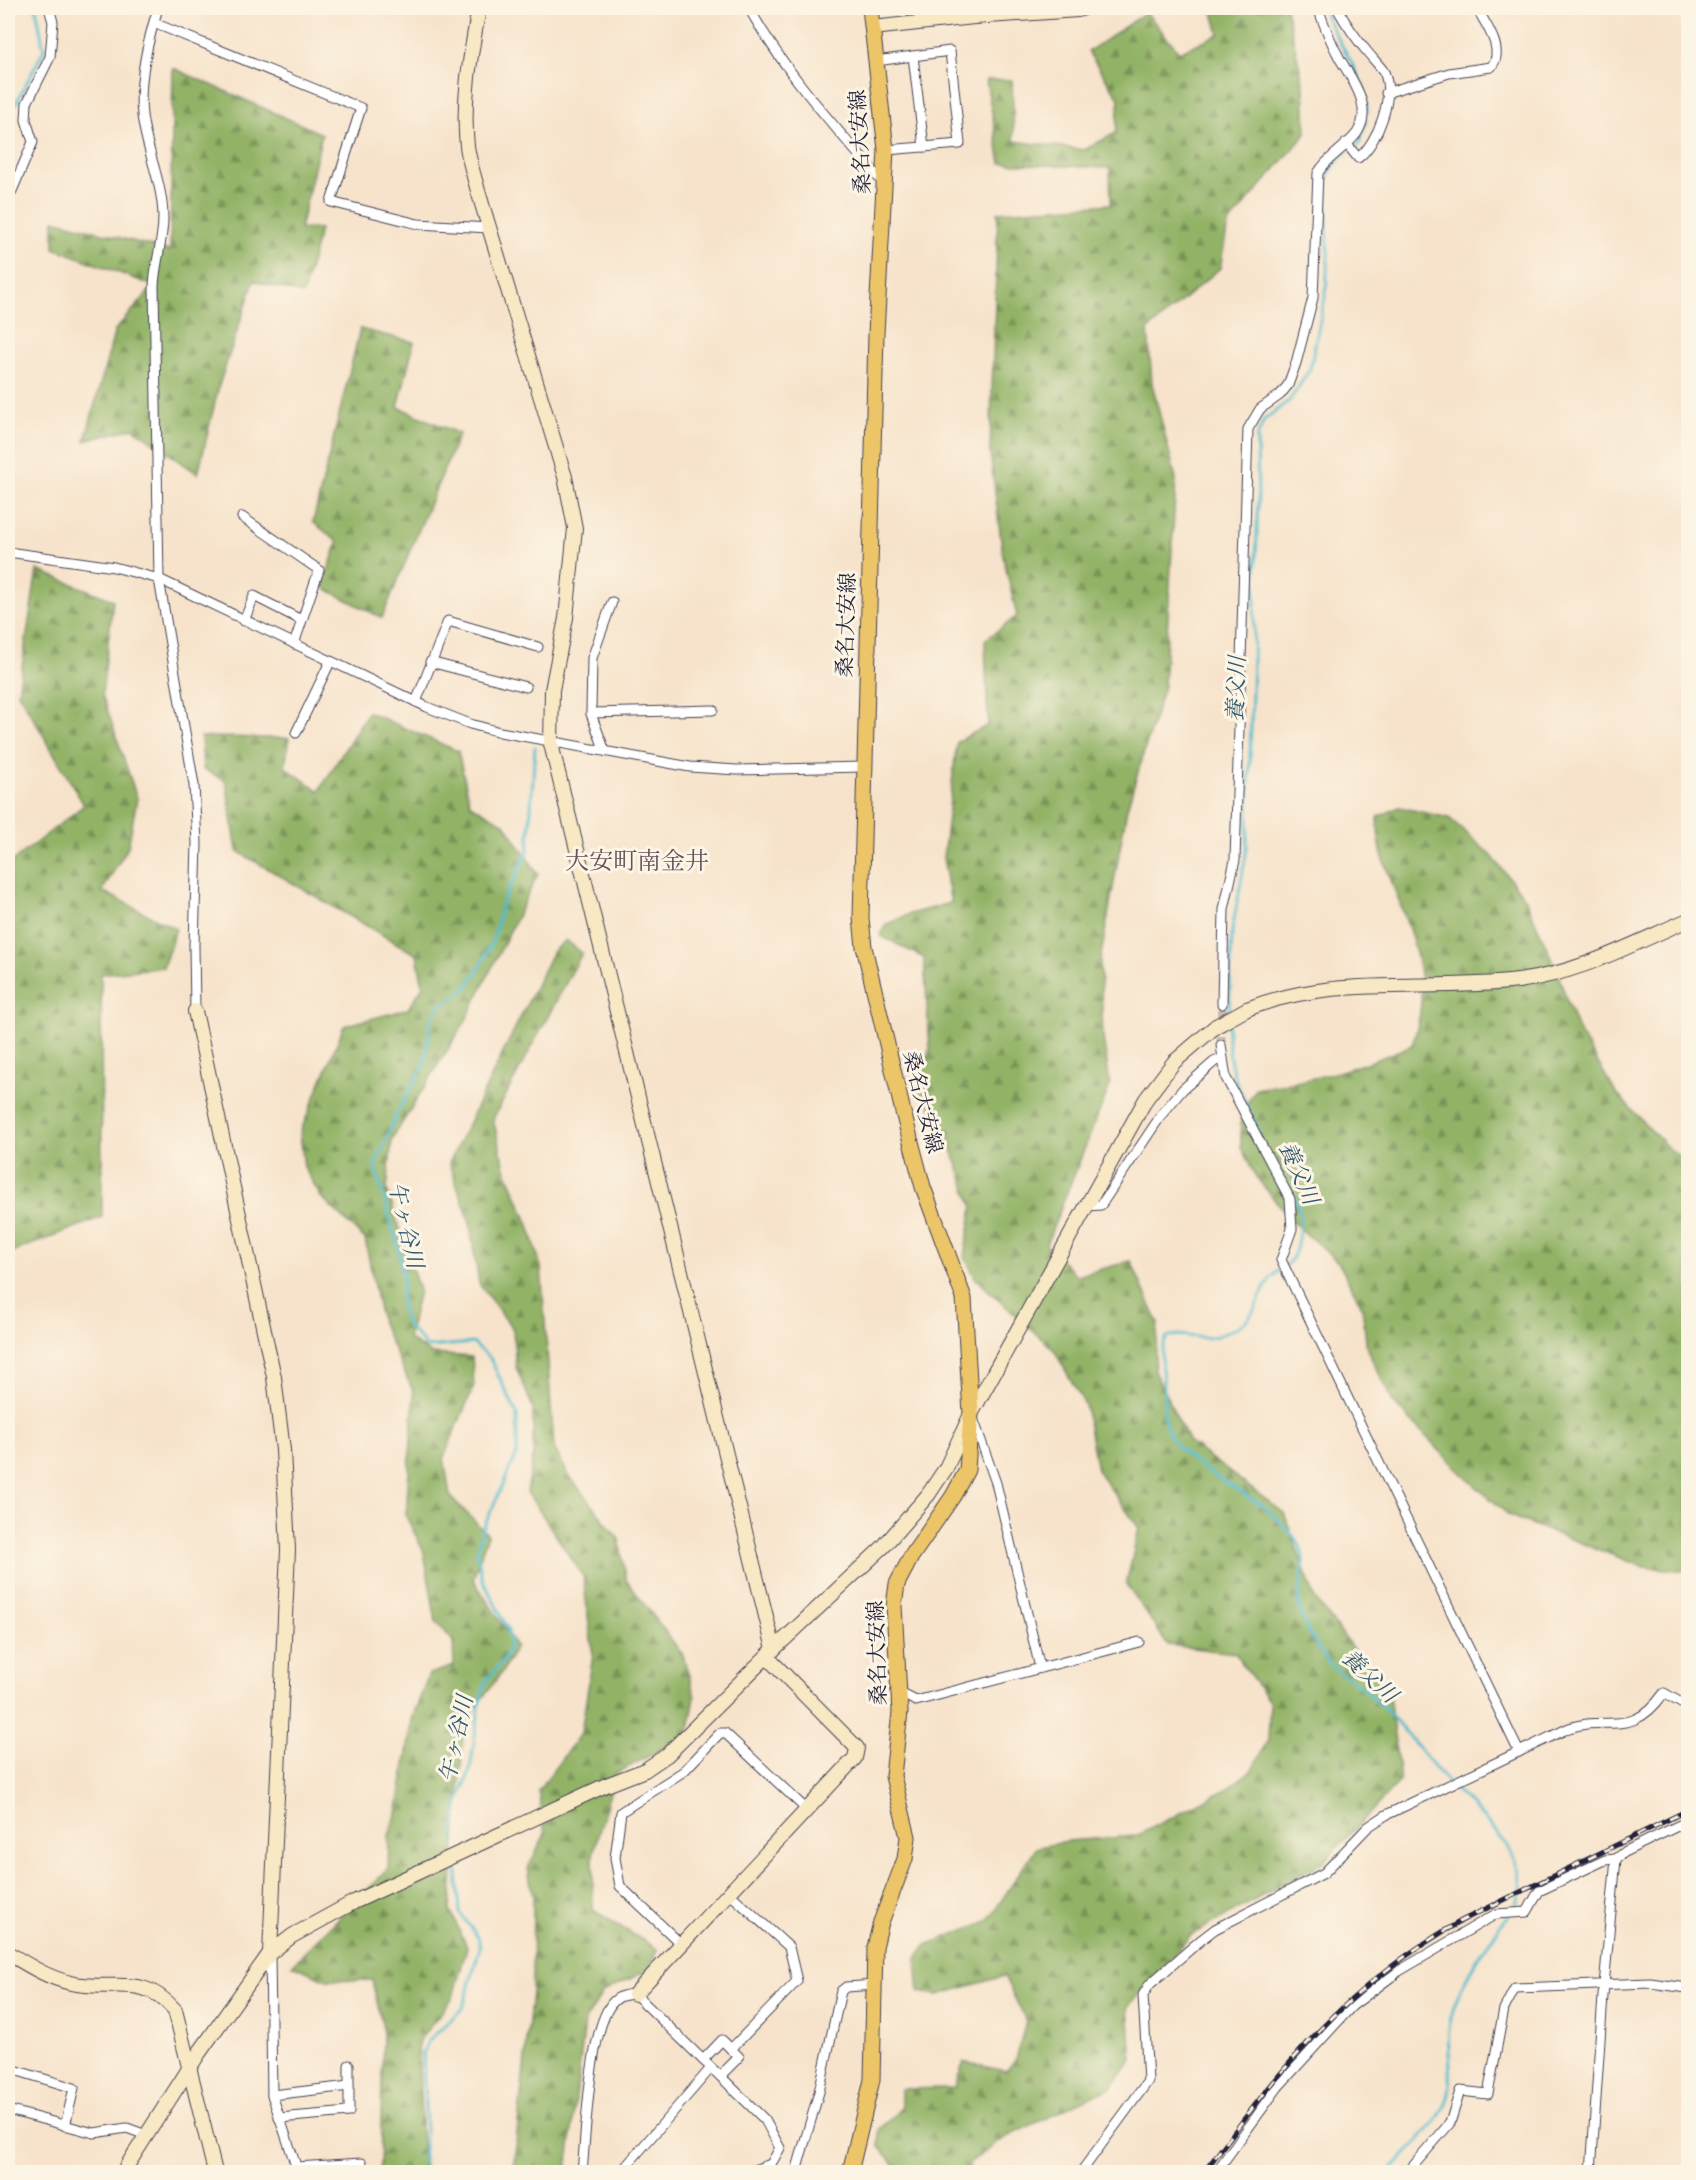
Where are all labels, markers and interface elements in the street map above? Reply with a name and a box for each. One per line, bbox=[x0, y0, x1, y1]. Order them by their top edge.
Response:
street label: 桑名大安線 bbox=[844, 89, 876, 195]
street label: 桑名大安線 bbox=[831, 572, 861, 678]
water label: 養父川 bbox=[1221, 654, 1251, 722]
district label: 大安町南金井 bbox=[565, 846, 709, 876]
street label: 桑名大安線 bbox=[898, 1048, 948, 1156]
water label: 養父川 bbox=[1273, 1137, 1326, 1210]
water label: 午ヶ谷川 bbox=[383, 1179, 430, 1273]
street label: 桑名大安線 bbox=[862, 1600, 892, 1706]
water label: 養父川 bbox=[1337, 1644, 1405, 1710]
water label: 午ヶ谷川 bbox=[434, 1691, 479, 1785]

